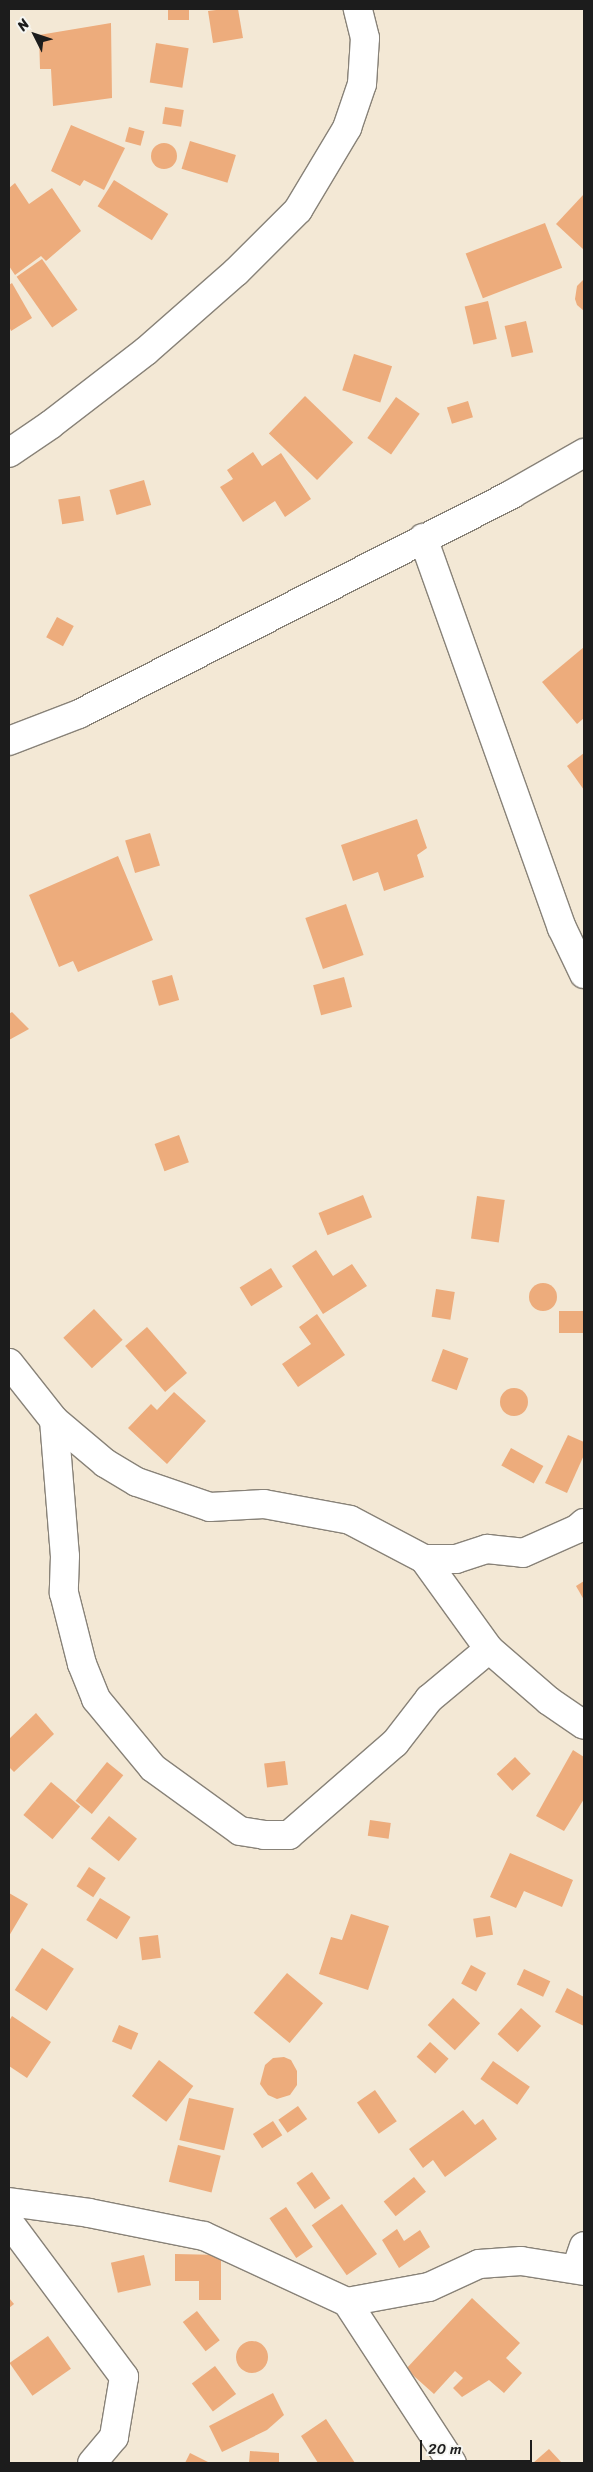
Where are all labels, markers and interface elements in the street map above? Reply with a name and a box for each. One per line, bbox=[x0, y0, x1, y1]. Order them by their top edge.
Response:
north arrow bbox=[10, 10, 60, 60]
text: N bbox=[11, 13, 36, 37]
scale bar bbox=[423, 2430, 536, 2462]
text: 20 m bbox=[428, 2436, 462, 2462]

